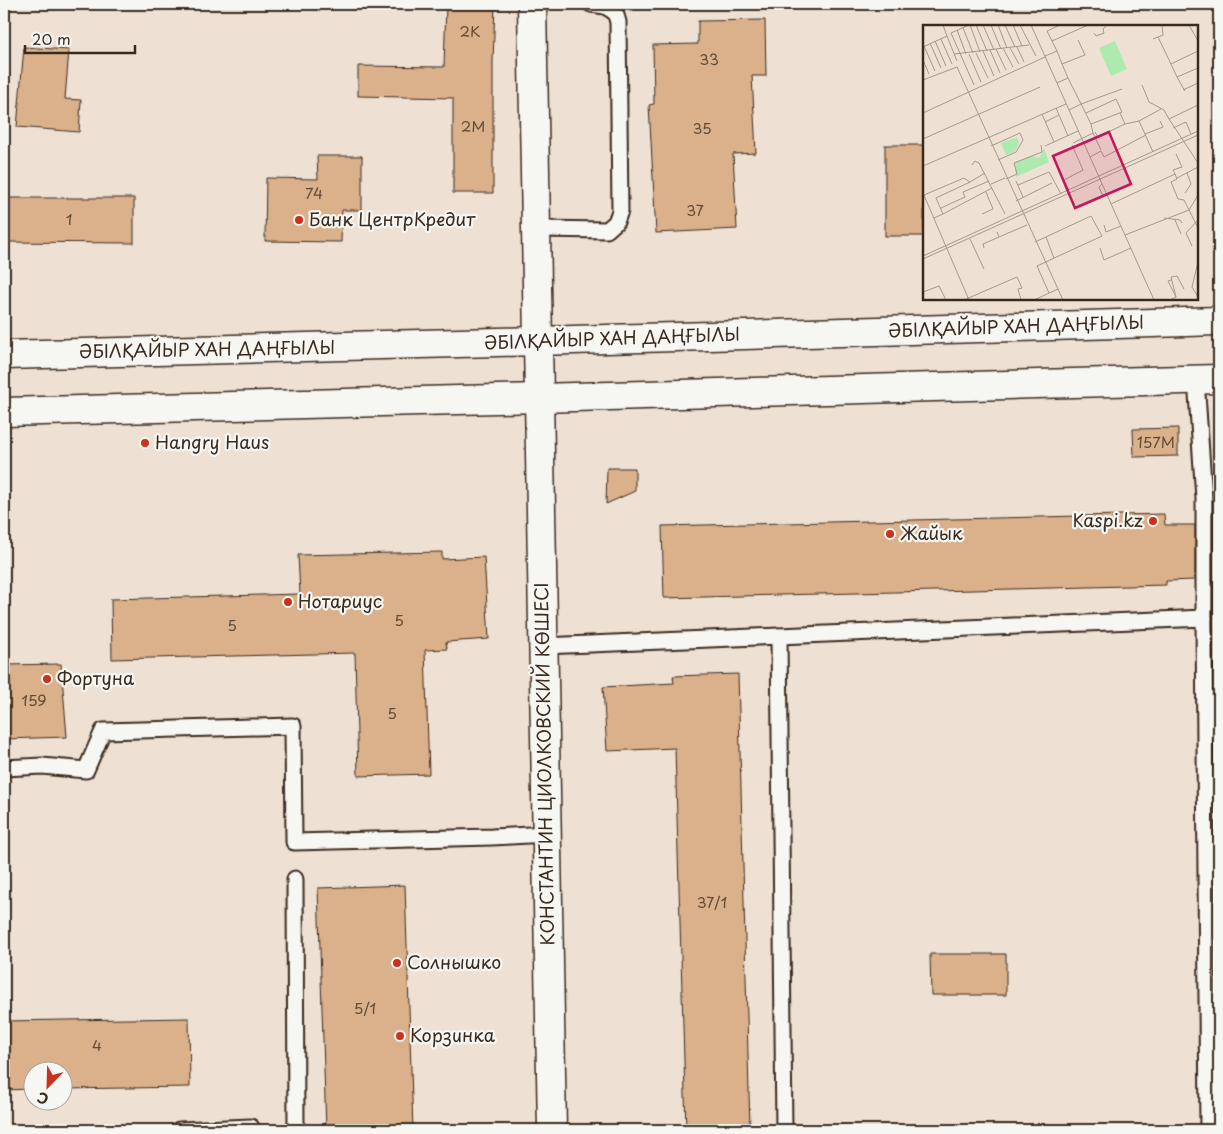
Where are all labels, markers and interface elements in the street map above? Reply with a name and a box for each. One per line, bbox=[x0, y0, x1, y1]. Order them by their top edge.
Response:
house number: 2К bbox=[459, 19, 481, 42]
scale bar bbox=[25, 22, 135, 54]
inset map bbox=[923, 25, 1198, 300]
text: 20 m bbox=[32, 27, 71, 50]
house number: 33 bbox=[699, 47, 719, 70]
house number: 2М bbox=[461, 114, 485, 137]
house number: 35 bbox=[692, 116, 712, 139]
house number: 74 bbox=[305, 181, 323, 204]
house number: 37 bbox=[686, 198, 704, 221]
place label: Банк ЦентрКредит bbox=[309, 205, 476, 232]
house number: 1 bbox=[66, 207, 72, 230]
marker: Банк ЦентрКредит bbox=[293, 214, 305, 226]
street label: ӘБІЛҚАЙЫР ХАН ДАҢҒЫЛЫ bbox=[887, 308, 1144, 343]
street label: ӘБІЛҚАЙЫР ХАН ДАҢҒЫЛЫ bbox=[483, 320, 740, 355]
street label: ӘБІЛҚАЙЫР ХАН ДАҢҒЫЛЫ bbox=[79, 333, 335, 364]
place label: Hangry Haus bbox=[155, 428, 269, 455]
house number: 157M bbox=[1137, 430, 1175, 453]
marker: Hangry Haus bbox=[139, 437, 151, 449]
place label: Kaspi.kz bbox=[1072, 506, 1143, 533]
marker: Kaspi.kz bbox=[1147, 515, 1159, 527]
place label: Жайык bbox=[900, 519, 963, 546]
marker: Жайык bbox=[884, 528, 896, 540]
street label: КОНСТАНТИН ЦИОЛКОВСКИЙ КӨШЕСІ bbox=[527, 582, 560, 946]
place label: Нотариус bbox=[298, 587, 382, 614]
marker: Нотариус bbox=[282, 596, 294, 608]
house number: 5 bbox=[394, 608, 404, 631]
house number: 5 bbox=[227, 613, 237, 636]
place label: Фортуна bbox=[57, 664, 135, 691]
marker: Фортуна bbox=[41, 673, 53, 685]
house number: 159 bbox=[21, 688, 47, 711]
house number: 5 bbox=[387, 701, 397, 724]
house number: 37/1 bbox=[697, 890, 727, 913]
place label: Солнышко bbox=[407, 948, 501, 975]
marker: Солнышко bbox=[391, 957, 403, 969]
house number: 5/1 bbox=[354, 996, 376, 1019]
place label: Корзинка bbox=[410, 1021, 496, 1048]
marker: Корзинка bbox=[394, 1030, 406, 1042]
house number: 4 bbox=[92, 1033, 102, 1056]
north arrow bbox=[22, 1062, 72, 1112]
text: С bbox=[34, 1087, 52, 1110]

